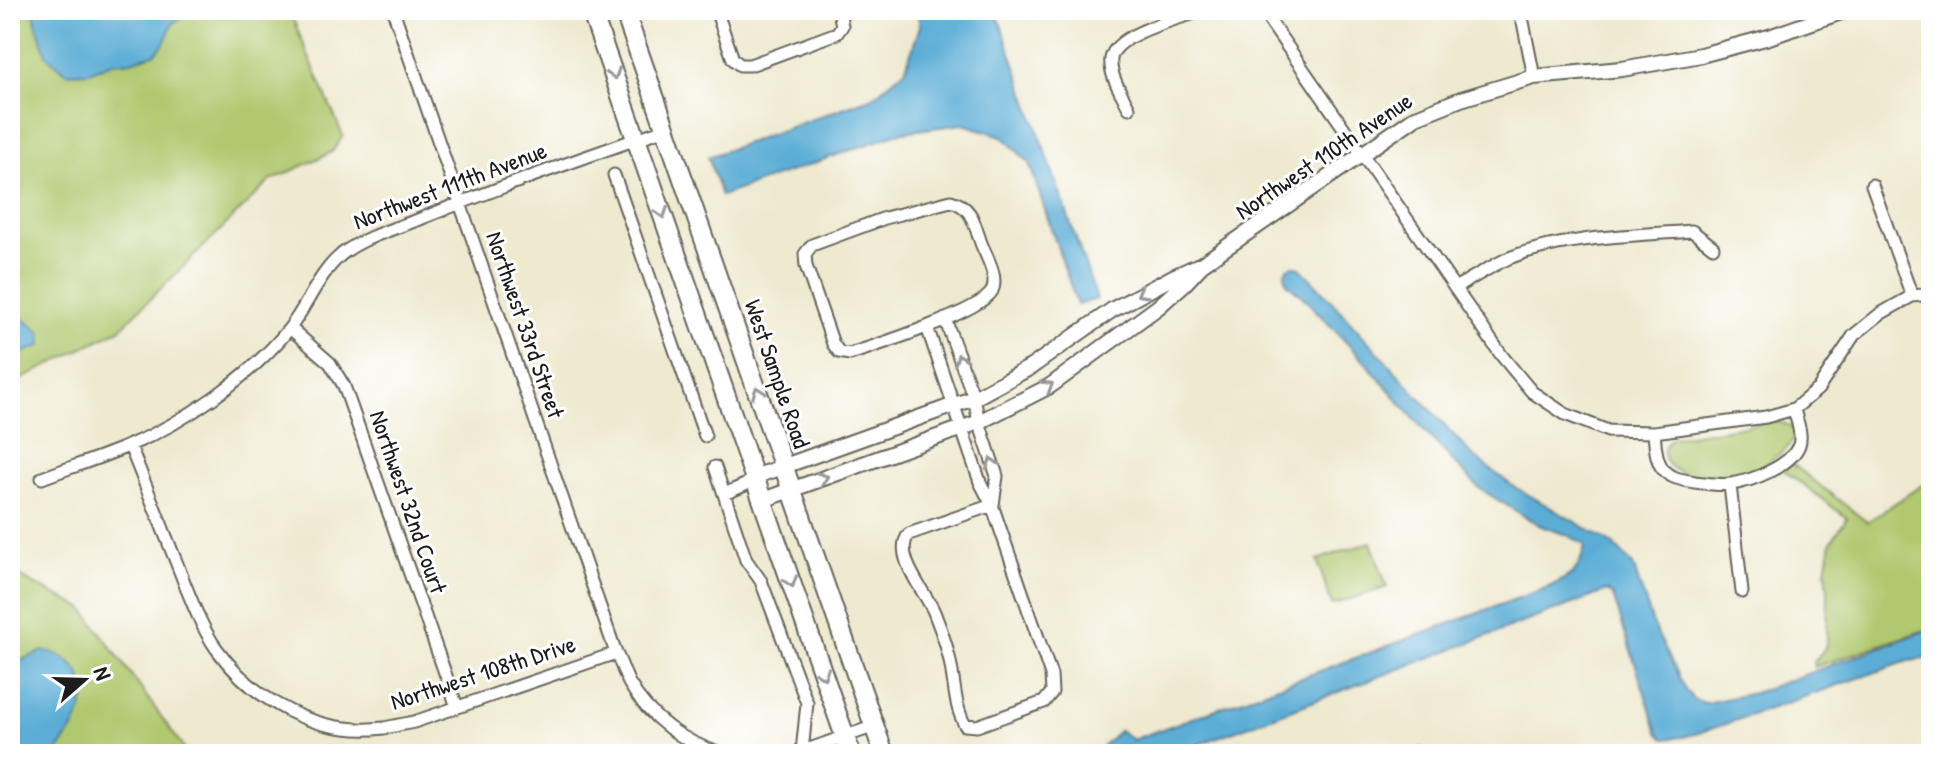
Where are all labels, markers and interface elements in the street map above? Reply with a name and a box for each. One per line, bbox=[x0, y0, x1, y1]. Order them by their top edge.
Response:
one-way arrow bbox=[604, 67, 620, 81]
street label: Northwest 110th Avenue bbox=[1229, 84, 1418, 226]
street label: Northwest 111th Avenue bbox=[348, 133, 551, 237]
one-way arrow bbox=[652, 205, 669, 219]
street label: Northwest 33rd Street bbox=[479, 227, 573, 423]
one-way arrow bbox=[1135, 284, 1150, 299]
street label: West Sample Road bbox=[738, 295, 818, 452]
one-way arrow bbox=[953, 353, 969, 367]
one-way arrow bbox=[1039, 380, 1054, 395]
one-way arrow bbox=[751, 386, 767, 400]
street label: Northwest 32nd Court bbox=[363, 406, 455, 598]
one-way arrow bbox=[986, 457, 1002, 471]
one-way arrow bbox=[815, 471, 829, 488]
one-way arrow bbox=[782, 574, 798, 588]
street label: Northwest 108th Drive bbox=[386, 627, 580, 717]
north arrow bbox=[44, 640, 124, 720]
text: N bbox=[87, 663, 119, 684]
one-way arrow bbox=[814, 666, 830, 680]

